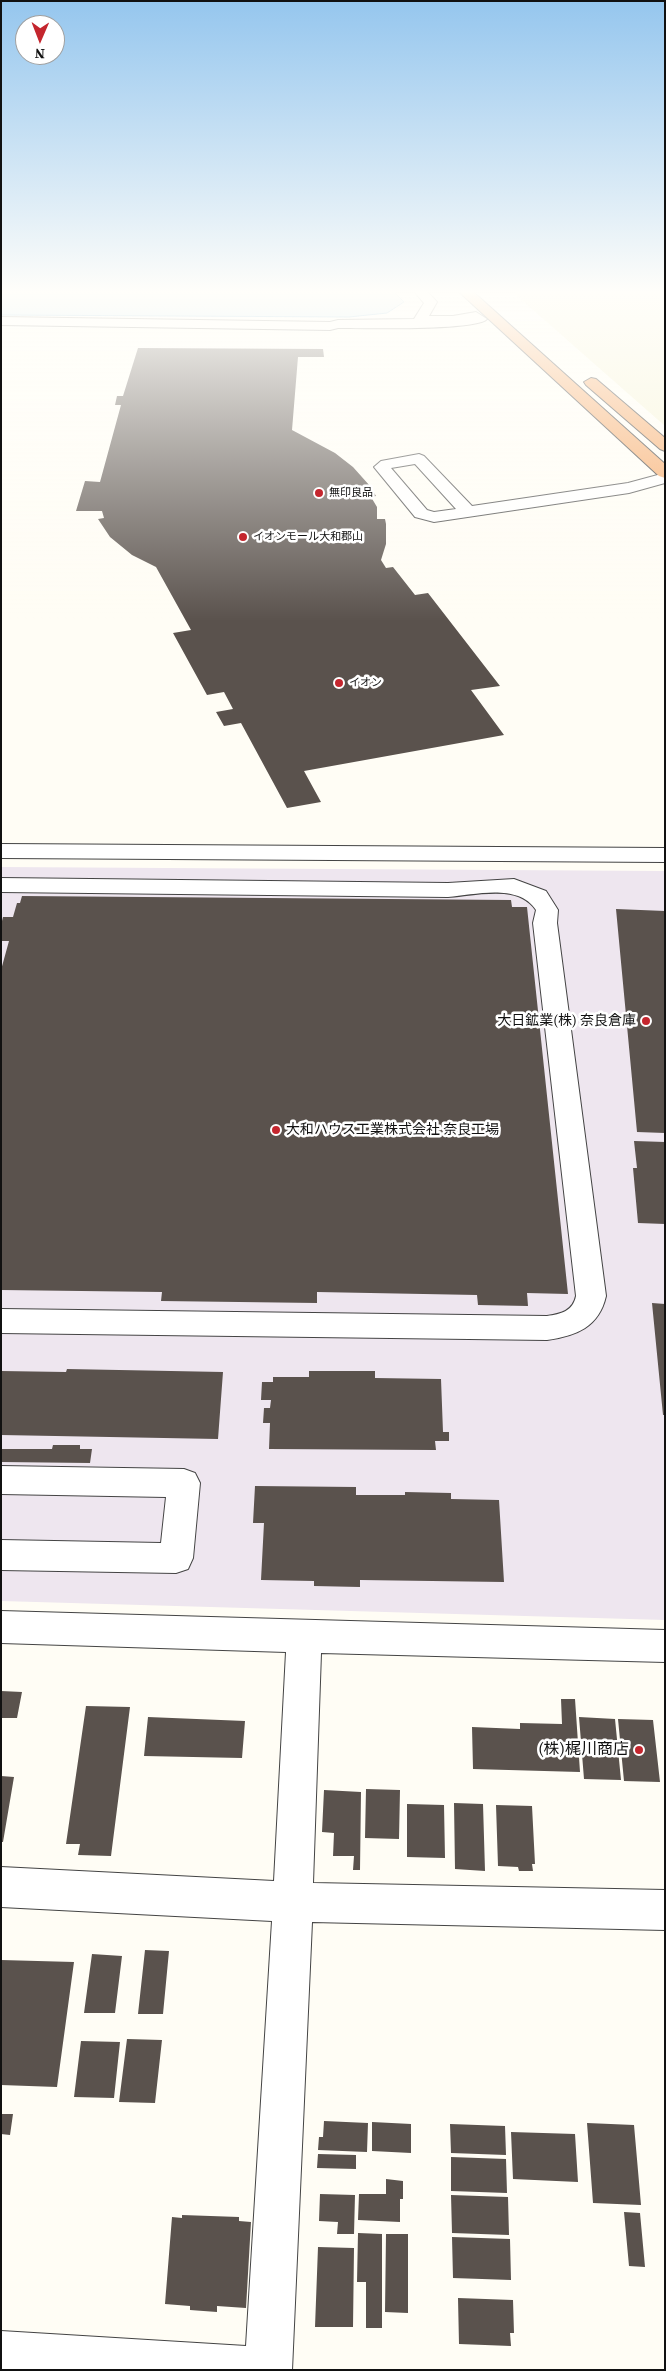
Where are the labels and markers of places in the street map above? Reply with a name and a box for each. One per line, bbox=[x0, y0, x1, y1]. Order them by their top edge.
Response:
place label: 無印良品 bbox=[329, 486, 373, 500]
marker: 無印良品 bbox=[313, 487, 325, 499]
place label: イオンモール大和郡山 bbox=[253, 530, 363, 544]
marker: イオンモール大和郡山 bbox=[237, 531, 249, 543]
place label: イオン bbox=[349, 676, 382, 690]
marker: イオン bbox=[333, 677, 345, 689]
place label: 大日鉱業(株) 奈良倉庫 bbox=[497, 1013, 636, 1029]
marker: 大日鉱業(株) 奈良倉庫 bbox=[640, 1015, 652, 1027]
place label: 大和ハウス工業株式会社 奈良工場 bbox=[286, 1122, 499, 1138]
marker: 大和ハウス工業株式会社 奈良工場 bbox=[270, 1124, 282, 1136]
place label: (株)梶川商店 bbox=[538, 1740, 629, 1760]
marker: (株)梶川商店 bbox=[633, 1744, 645, 1756]

